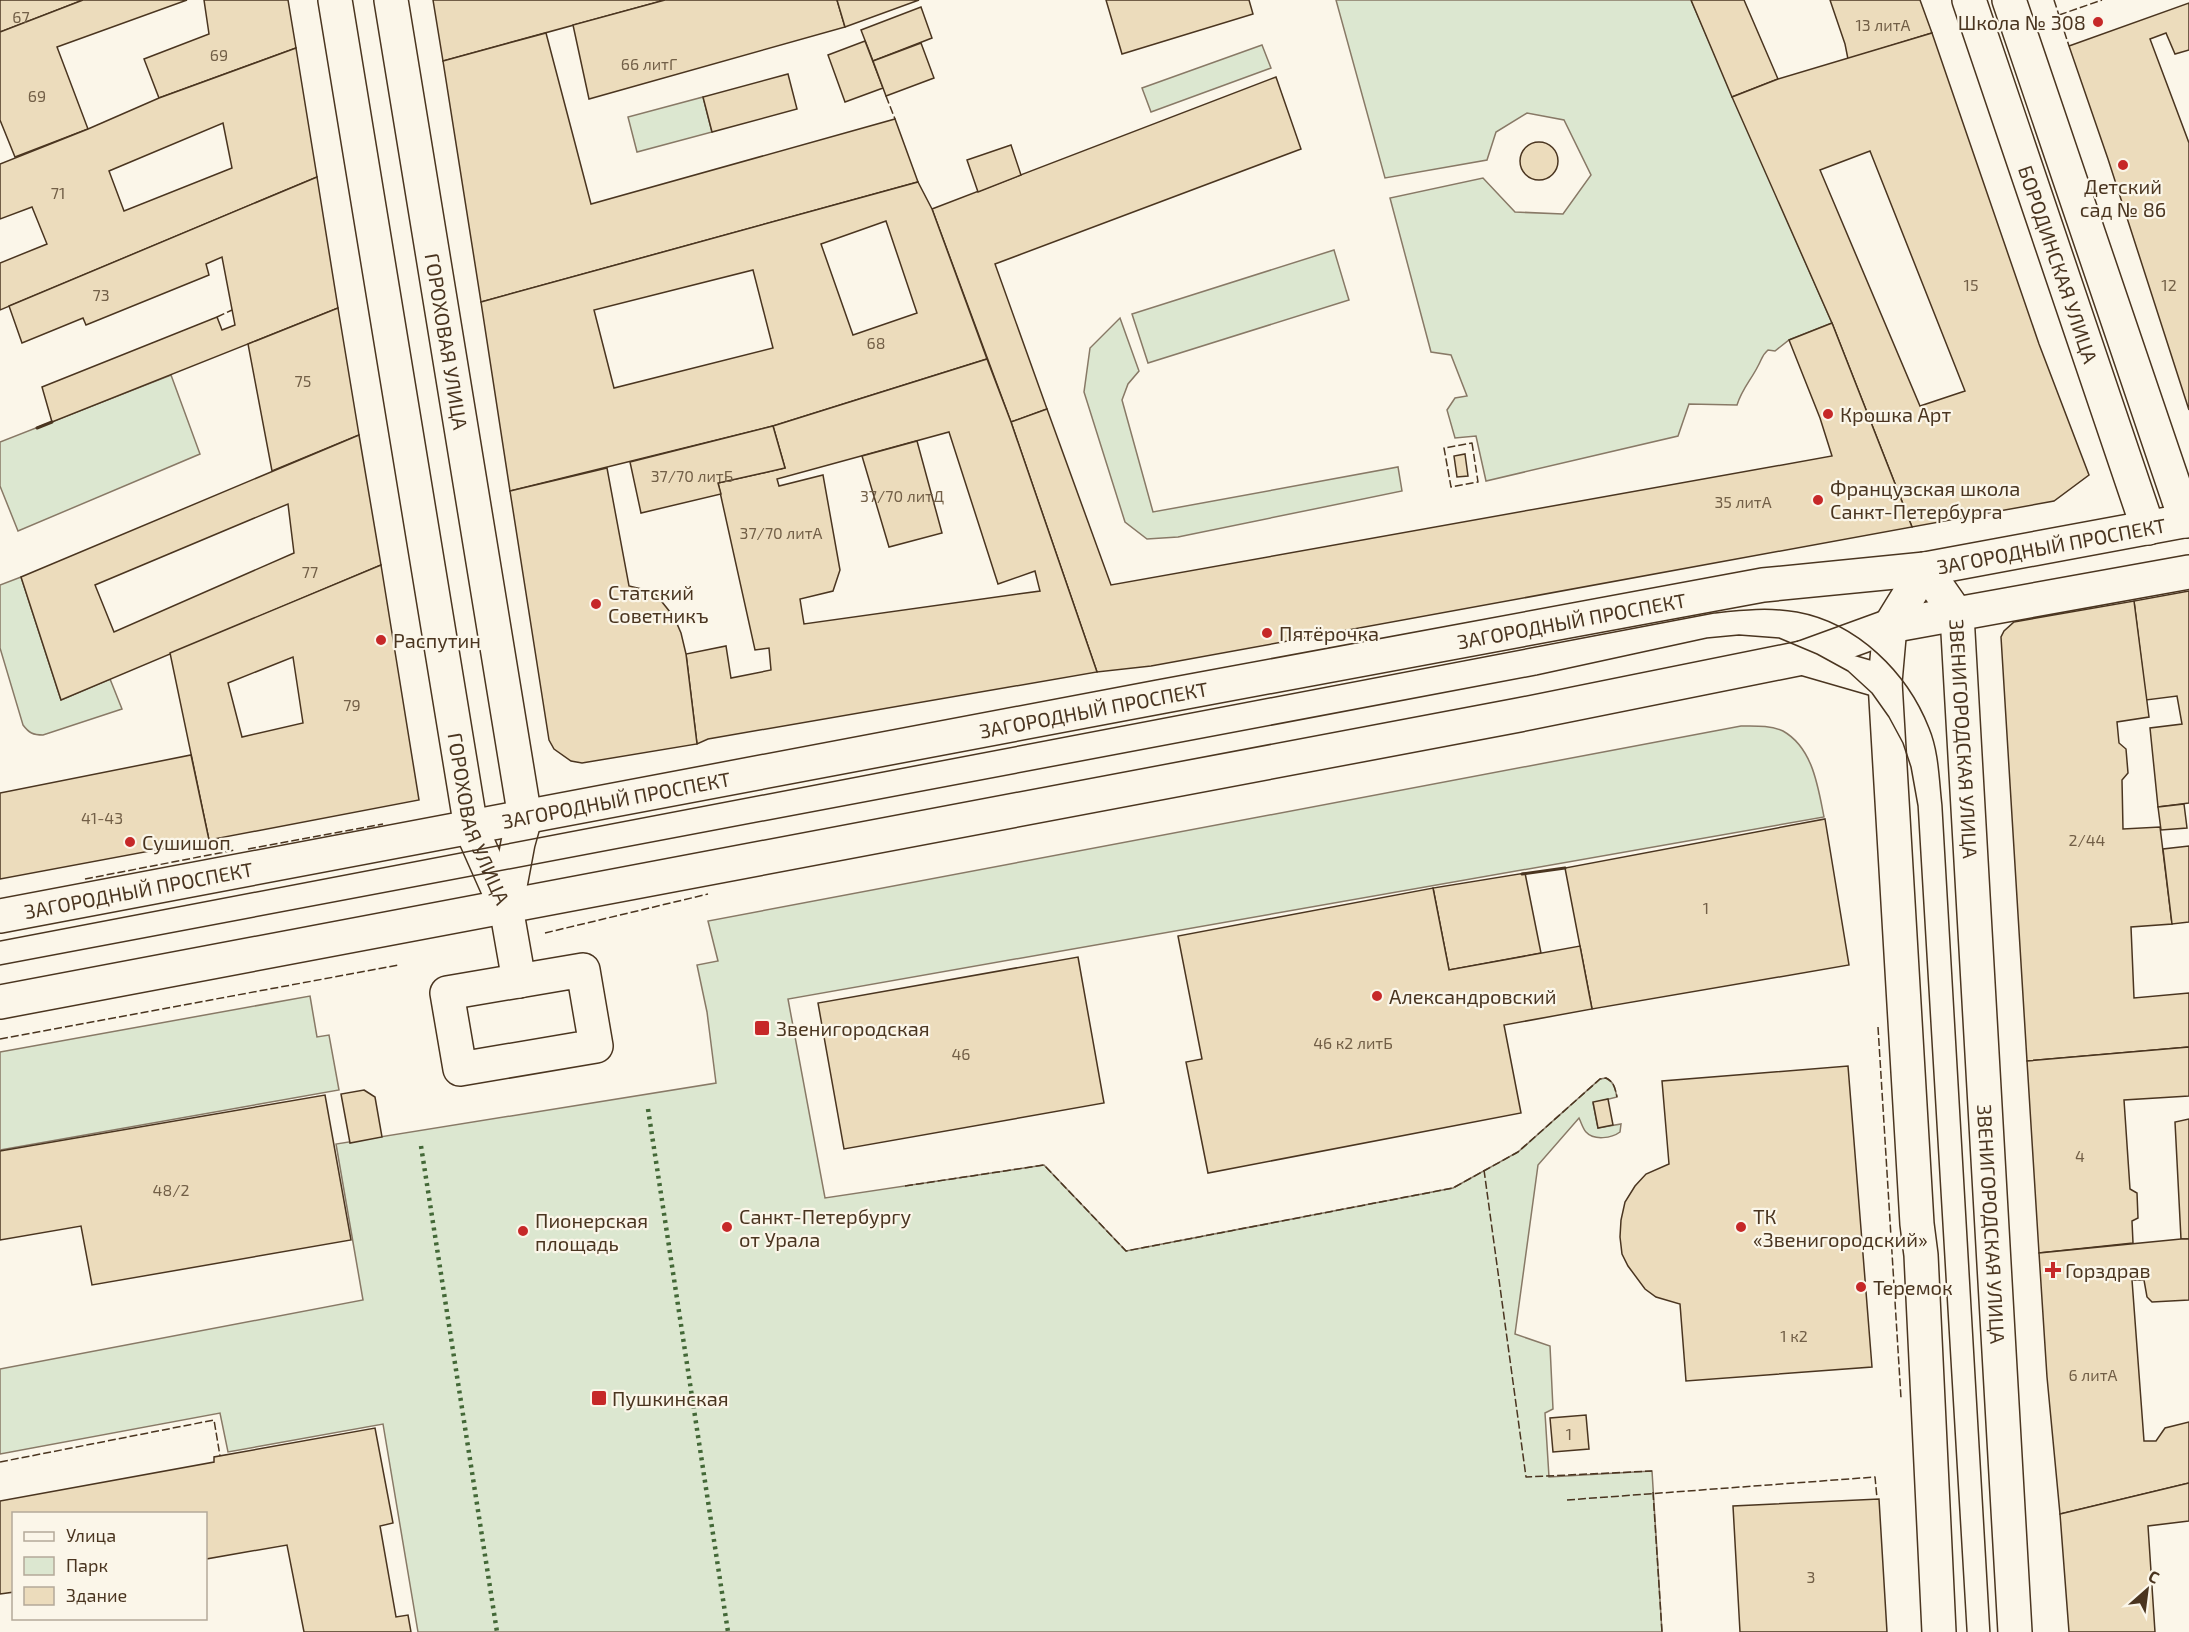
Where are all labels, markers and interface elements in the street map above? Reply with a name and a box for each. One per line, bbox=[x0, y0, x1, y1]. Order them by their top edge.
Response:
house number: 67 bbox=[12, 7, 30, 26]
place label: Школа № 308 bbox=[1958, 10, 2086, 34]
house number: 13 литА bbox=[1855, 15, 1911, 34]
marker: Школа № 308 bbox=[2091, 15, 2105, 29]
house number: 69 bbox=[210, 45, 228, 64]
house number: 66 литГ bbox=[621, 54, 677, 73]
house number: 69 bbox=[28, 86, 46, 105]
marker: Детский сад № 86 bbox=[2116, 158, 2130, 172]
street label: БОРОДИНСКАЯ УЛИЦА bbox=[2014, 162, 2103, 367]
place label: Детский сад № 86 bbox=[2080, 174, 2166, 221]
house number: 71 bbox=[51, 183, 65, 202]
street label: ГОРОХОВАЯ УЛИЦА bbox=[421, 251, 473, 432]
house number: 15 bbox=[1964, 275, 1978, 294]
house number: 12 bbox=[2161, 275, 2177, 294]
house number: 73 bbox=[92, 285, 110, 304]
house number: 68 bbox=[867, 333, 885, 352]
house number: 75 bbox=[295, 371, 311, 390]
place label: Крошка Арт bbox=[1840, 402, 1952, 426]
marker: Крошка Арт bbox=[1821, 407, 1835, 421]
house number: 37/70 литБ bbox=[651, 466, 733, 485]
place label: Французская школа Санкт-Петербурга bbox=[1830, 476, 2020, 524]
house number: 37/70 литД bbox=[860, 486, 944, 505]
house number: 35 литА bbox=[1714, 492, 1772, 511]
marker: Французская школа Санкт-Петербурга bbox=[1811, 493, 1825, 507]
street label: ЗАГОРОДНЫЙ ПРОСПЕКТ bbox=[1935, 512, 2168, 579]
house number: 37/70 литА bbox=[740, 523, 823, 542]
house number: 77 bbox=[302, 562, 318, 581]
place label: Статский Советникъ bbox=[608, 580, 709, 627]
street label: ЗАГОРОДНЫЙ ПРОСПЕКТ bbox=[1455, 587, 1688, 653]
marker: Статский Советникъ bbox=[589, 597, 603, 611]
street label: ЗВЕНИГОРОДСКАЯ УЛИЦА bbox=[1945, 618, 1983, 860]
place label: Пятёрочка bbox=[1279, 621, 1379, 645]
marker: Пятёрочка bbox=[1260, 626, 1274, 640]
place label: Распутин bbox=[393, 628, 481, 653]
marker: Распутин bbox=[374, 633, 388, 647]
street label: ЗАГОРОДНЫЙ ПРОСПЕКТ bbox=[977, 676, 1210, 743]
house number: 79 bbox=[343, 695, 361, 714]
street label: ГОРОХОВАЯ УЛИЦА bbox=[444, 731, 516, 909]
street label: ЗАГОРОДНЫЙ ПРОСПЕКТ bbox=[500, 766, 733, 833]
house number: 41-43 bbox=[81, 808, 123, 827]
place label: Сушишоп bbox=[142, 830, 231, 855]
house number: 2/44 bbox=[2069, 830, 2106, 849]
marker: Сушишоп bbox=[123, 835, 137, 849]
street label: ЗАГОРОДНЫЙ ПРОСПЕКТ bbox=[22, 856, 255, 923]
house number: 1 bbox=[1703, 898, 1709, 917]
place label: Александровский bbox=[1389, 984, 1557, 1008]
marker: Александровский bbox=[1370, 989, 1384, 1003]
place label: Звенигородская bbox=[776, 1016, 930, 1040]
marker: Звенигородская bbox=[753, 1019, 771, 1037]
house number: 46 к2 литБ bbox=[1313, 1033, 1393, 1052]
house number: 46 bbox=[952, 1044, 971, 1063]
street label: ЗВЕНИГОРОДСКАЯ УЛИЦА bbox=[1973, 1104, 2011, 1345]
house number: 4 bbox=[2075, 1146, 2085, 1165]
house number: 48/2 bbox=[153, 1180, 189, 1199]
place label: Санкт-Петербургу от Урала bbox=[739, 1204, 912, 1251]
place label: ТК «Звенигородский» bbox=[1753, 1204, 1928, 1251]
place label: Пионерская площадь bbox=[535, 1208, 648, 1255]
marker: Санкт-Петербургу от Урала bbox=[720, 1220, 734, 1234]
marker: ТК «Звенигородский» bbox=[1734, 1220, 1748, 1234]
marker: Пионерская площадь bbox=[516, 1224, 530, 1238]
place label: Горздрав bbox=[2065, 1258, 2151, 1282]
marker: Горздрав bbox=[2046, 1263, 2060, 1277]
place label: Теремок bbox=[1873, 1275, 1953, 1299]
marker: Теремок bbox=[1854, 1280, 1868, 1294]
house number: 1 к2 bbox=[1780, 1326, 1808, 1345]
house number: 6 литА bbox=[2069, 1365, 2117, 1384]
place label: Пушкинская bbox=[612, 1386, 729, 1411]
marker: Пушкинская bbox=[590, 1389, 608, 1407]
house number: 1 bbox=[1566, 1424, 1572, 1443]
legend bbox=[12, 1512, 207, 1620]
text: Улица bbox=[66, 1524, 116, 1546]
text: Парк bbox=[66, 1554, 108, 1576]
north arrow bbox=[2117, 1560, 2177, 1620]
text: С bbox=[2146, 1566, 2163, 1587]
house number: 3 bbox=[1807, 1567, 1815, 1586]
text: Здание bbox=[66, 1584, 127, 1606]

